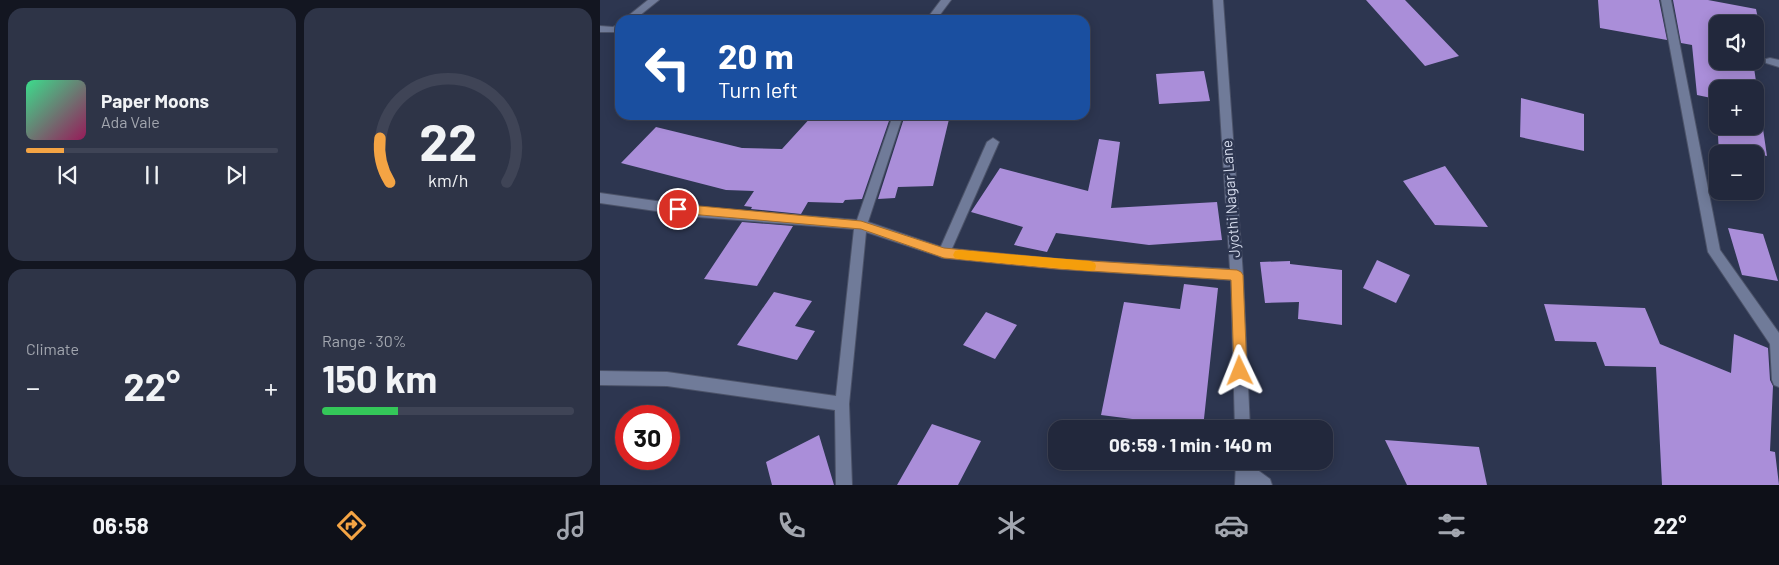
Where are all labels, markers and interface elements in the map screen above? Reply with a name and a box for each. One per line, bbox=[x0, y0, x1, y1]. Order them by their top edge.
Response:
map controls bbox=[1709, 15, 1764, 200]
button: sound bbox=[1709, 15, 1764, 70]
text: 20 m bbox=[718, 34, 794, 76]
icon: left bbox=[635, 35, 700, 100]
text: Turn left bbox=[718, 76, 798, 102]
button: + bbox=[1709, 80, 1764, 135]
text: Paper Moons bbox=[101, 89, 209, 112]
text: 22 bbox=[419, 109, 477, 171]
text: Ada Vale bbox=[101, 112, 160, 131]
street label: Jyothi Nagar Lane bbox=[1217, 140, 1243, 258]
button: − bbox=[1709, 145, 1764, 200]
icon: previous bbox=[54, 161, 82, 189]
icon: pause bbox=[138, 161, 166, 189]
icon: next bbox=[222, 161, 250, 189]
text: km/h bbox=[428, 169, 468, 191]
pin bbox=[657, 188, 699, 230]
icon: arrive bbox=[664, 195, 692, 223]
text: Range · 30% bbox=[322, 331, 406, 350]
text: Climate bbox=[26, 339, 79, 358]
position arrow bbox=[1213, 344, 1265, 396]
text: 150 km bbox=[322, 355, 437, 401]
text: 22° bbox=[124, 363, 180, 409]
text: − bbox=[26, 370, 40, 404]
text: + bbox=[264, 370, 278, 404]
speed limit sign: 30 bbox=[615, 405, 680, 470]
text: 06:59 · 1 min · 140 m bbox=[1109, 433, 1272, 456]
icon: directions bbox=[334, 508, 369, 543]
icon: music bbox=[554, 508, 589, 543]
icon: phone bbox=[774, 508, 809, 543]
icon: climate bbox=[994, 508, 1029, 543]
icon: car bbox=[1214, 508, 1249, 543]
icon: filters bbox=[1434, 508, 1469, 543]
text: 06:58 bbox=[92, 512, 149, 538]
text: 22° bbox=[1654, 512, 1686, 538]

